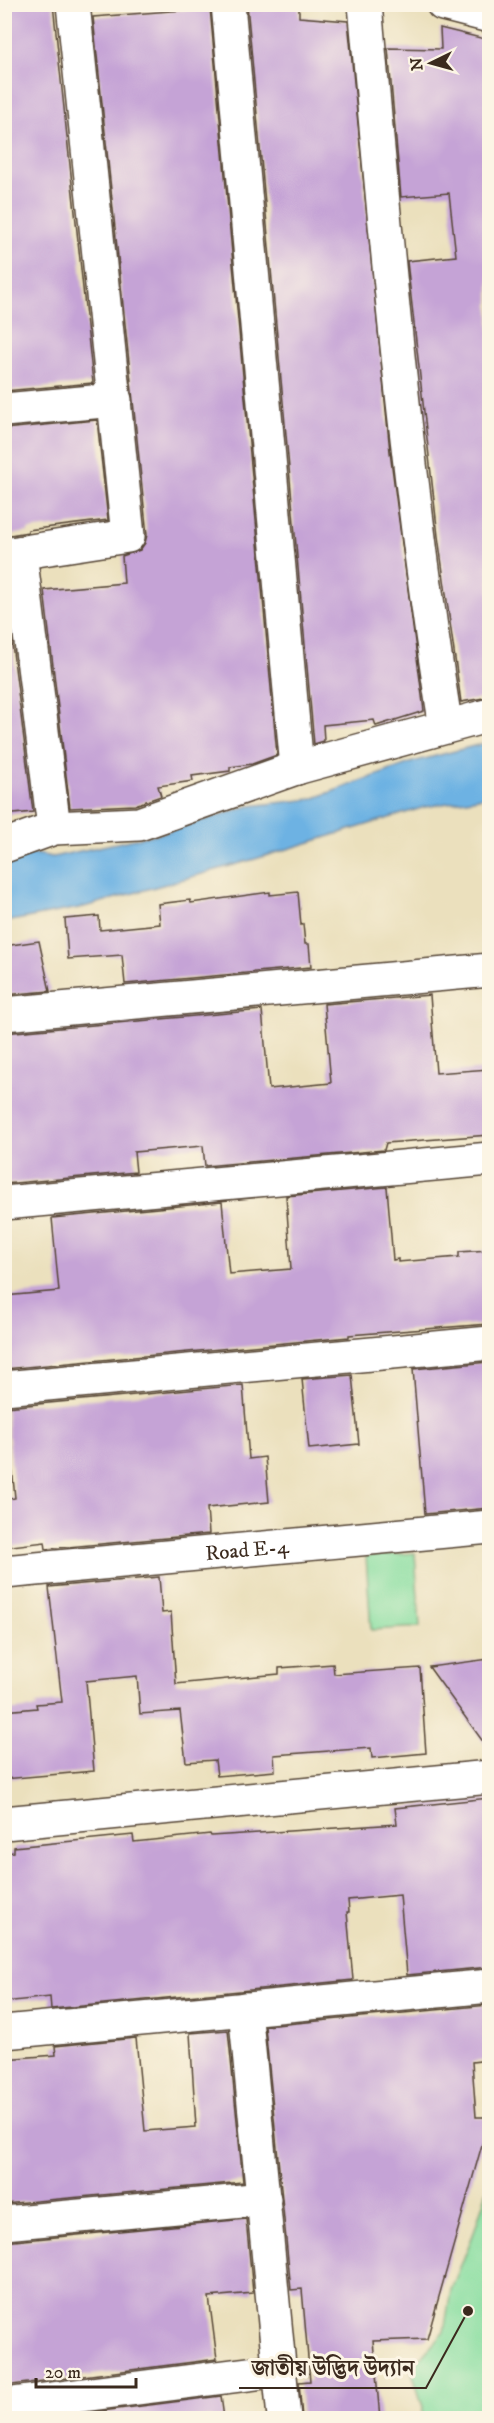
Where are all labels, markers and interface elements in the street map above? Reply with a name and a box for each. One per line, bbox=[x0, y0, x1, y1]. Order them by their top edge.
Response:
north arrow bbox=[401, 33, 461, 93]
text: N bbox=[407, 57, 428, 72]
street label: Road E-4 bbox=[204, 1534, 291, 1567]
callout: জাতীয় উদ্ভিদ উদ্যান bbox=[239, 2348, 426, 2388]
scale bar bbox=[36, 2351, 136, 2389]
text: জাতীয় উদ্ভিদ উদ্যান bbox=[251, 2354, 416, 2382]
text: 20 m bbox=[45, 2362, 81, 2384]

